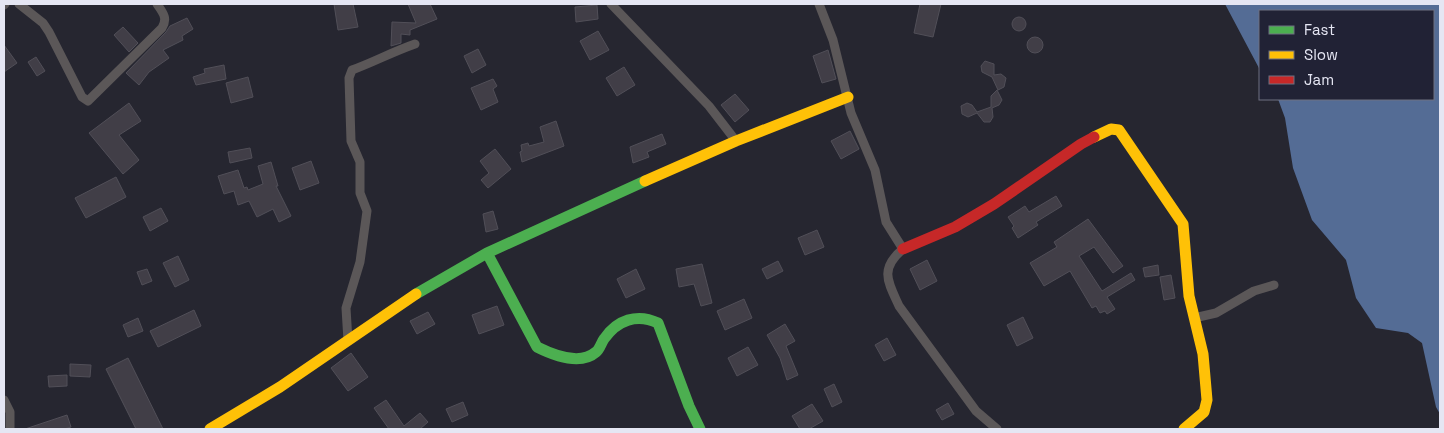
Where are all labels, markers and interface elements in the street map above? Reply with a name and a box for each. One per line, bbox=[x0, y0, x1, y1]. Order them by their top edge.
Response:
legend bbox=[1259, 10, 1434, 100]
text: Fast bbox=[1304, 20, 1335, 39]
text: Slow bbox=[1304, 45, 1338, 64]
text: Jam bbox=[1304, 70, 1334, 89]

